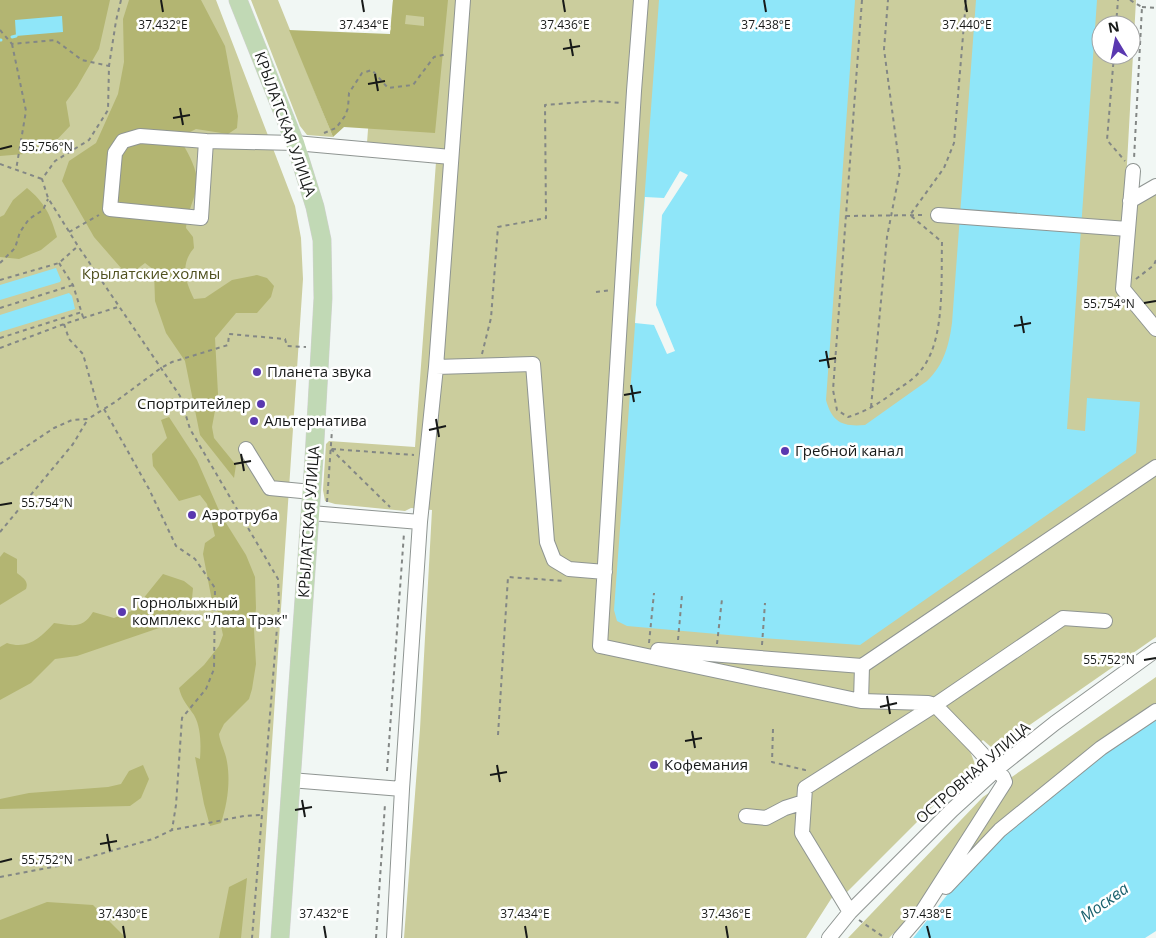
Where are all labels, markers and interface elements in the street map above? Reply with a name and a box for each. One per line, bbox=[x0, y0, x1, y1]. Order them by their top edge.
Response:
north arrow bbox=[1091, 15, 1141, 65]
text: 37.432°E bbox=[138, 16, 188, 33]
text: 37.434°E bbox=[339, 16, 389, 33]
text: 37.436°E bbox=[540, 16, 590, 33]
text: 37.438°E bbox=[741, 16, 791, 33]
text: 37.440°E bbox=[942, 16, 992, 33]
text: N bbox=[1106, 16, 1121, 37]
street label: КРЫЛАТСКАЯ УЛИЦА bbox=[250, 49, 322, 199]
text: 55.756°N bbox=[21, 138, 73, 155]
park label: Крылатские холмы bbox=[82, 263, 220, 283]
text: 55.754°N bbox=[1083, 295, 1135, 312]
place label: Планета звука bbox=[267, 361, 372, 381]
marker: Планета звука bbox=[251, 366, 263, 378]
place label: Спортритейлер bbox=[137, 393, 251, 413]
marker: Спортритейлер bbox=[255, 398, 267, 410]
place label: Альтернатива bbox=[264, 410, 367, 430]
marker: Альтернатива bbox=[248, 415, 260, 427]
place label: Гребной канал bbox=[795, 440, 904, 460]
street label: КРЫЛАТСКАЯ УЛИЦА bbox=[293, 445, 323, 599]
marker: Гребной канал bbox=[779, 445, 791, 457]
text: 55.754°N bbox=[21, 494, 73, 511]
place label: Аэротруба bbox=[202, 504, 278, 524]
marker: Аэротруба bbox=[186, 509, 198, 521]
place label: Горнолыжный комплекс "Лата Трэк" bbox=[132, 592, 288, 629]
marker: Горнолыжный комплекс "Лата Трэк" bbox=[116, 606, 128, 618]
text: 55.752°N bbox=[1083, 651, 1135, 668]
street label: ОСТРОВНАЯ УЛИЦА bbox=[911, 717, 1034, 828]
place label: Кофемания bbox=[664, 754, 748, 774]
marker: Кофемания bbox=[648, 759, 660, 771]
text: 55.752°N bbox=[21, 851, 73, 868]
water label: Москва bbox=[1075, 877, 1133, 927]
text: 37.430°E bbox=[98, 905, 148, 922]
text: 37.432°E bbox=[299, 905, 349, 922]
text: 37.434°E bbox=[500, 905, 550, 922]
text: 37.436°E bbox=[701, 905, 751, 922]
text: 37.438°E bbox=[902, 905, 952, 922]

